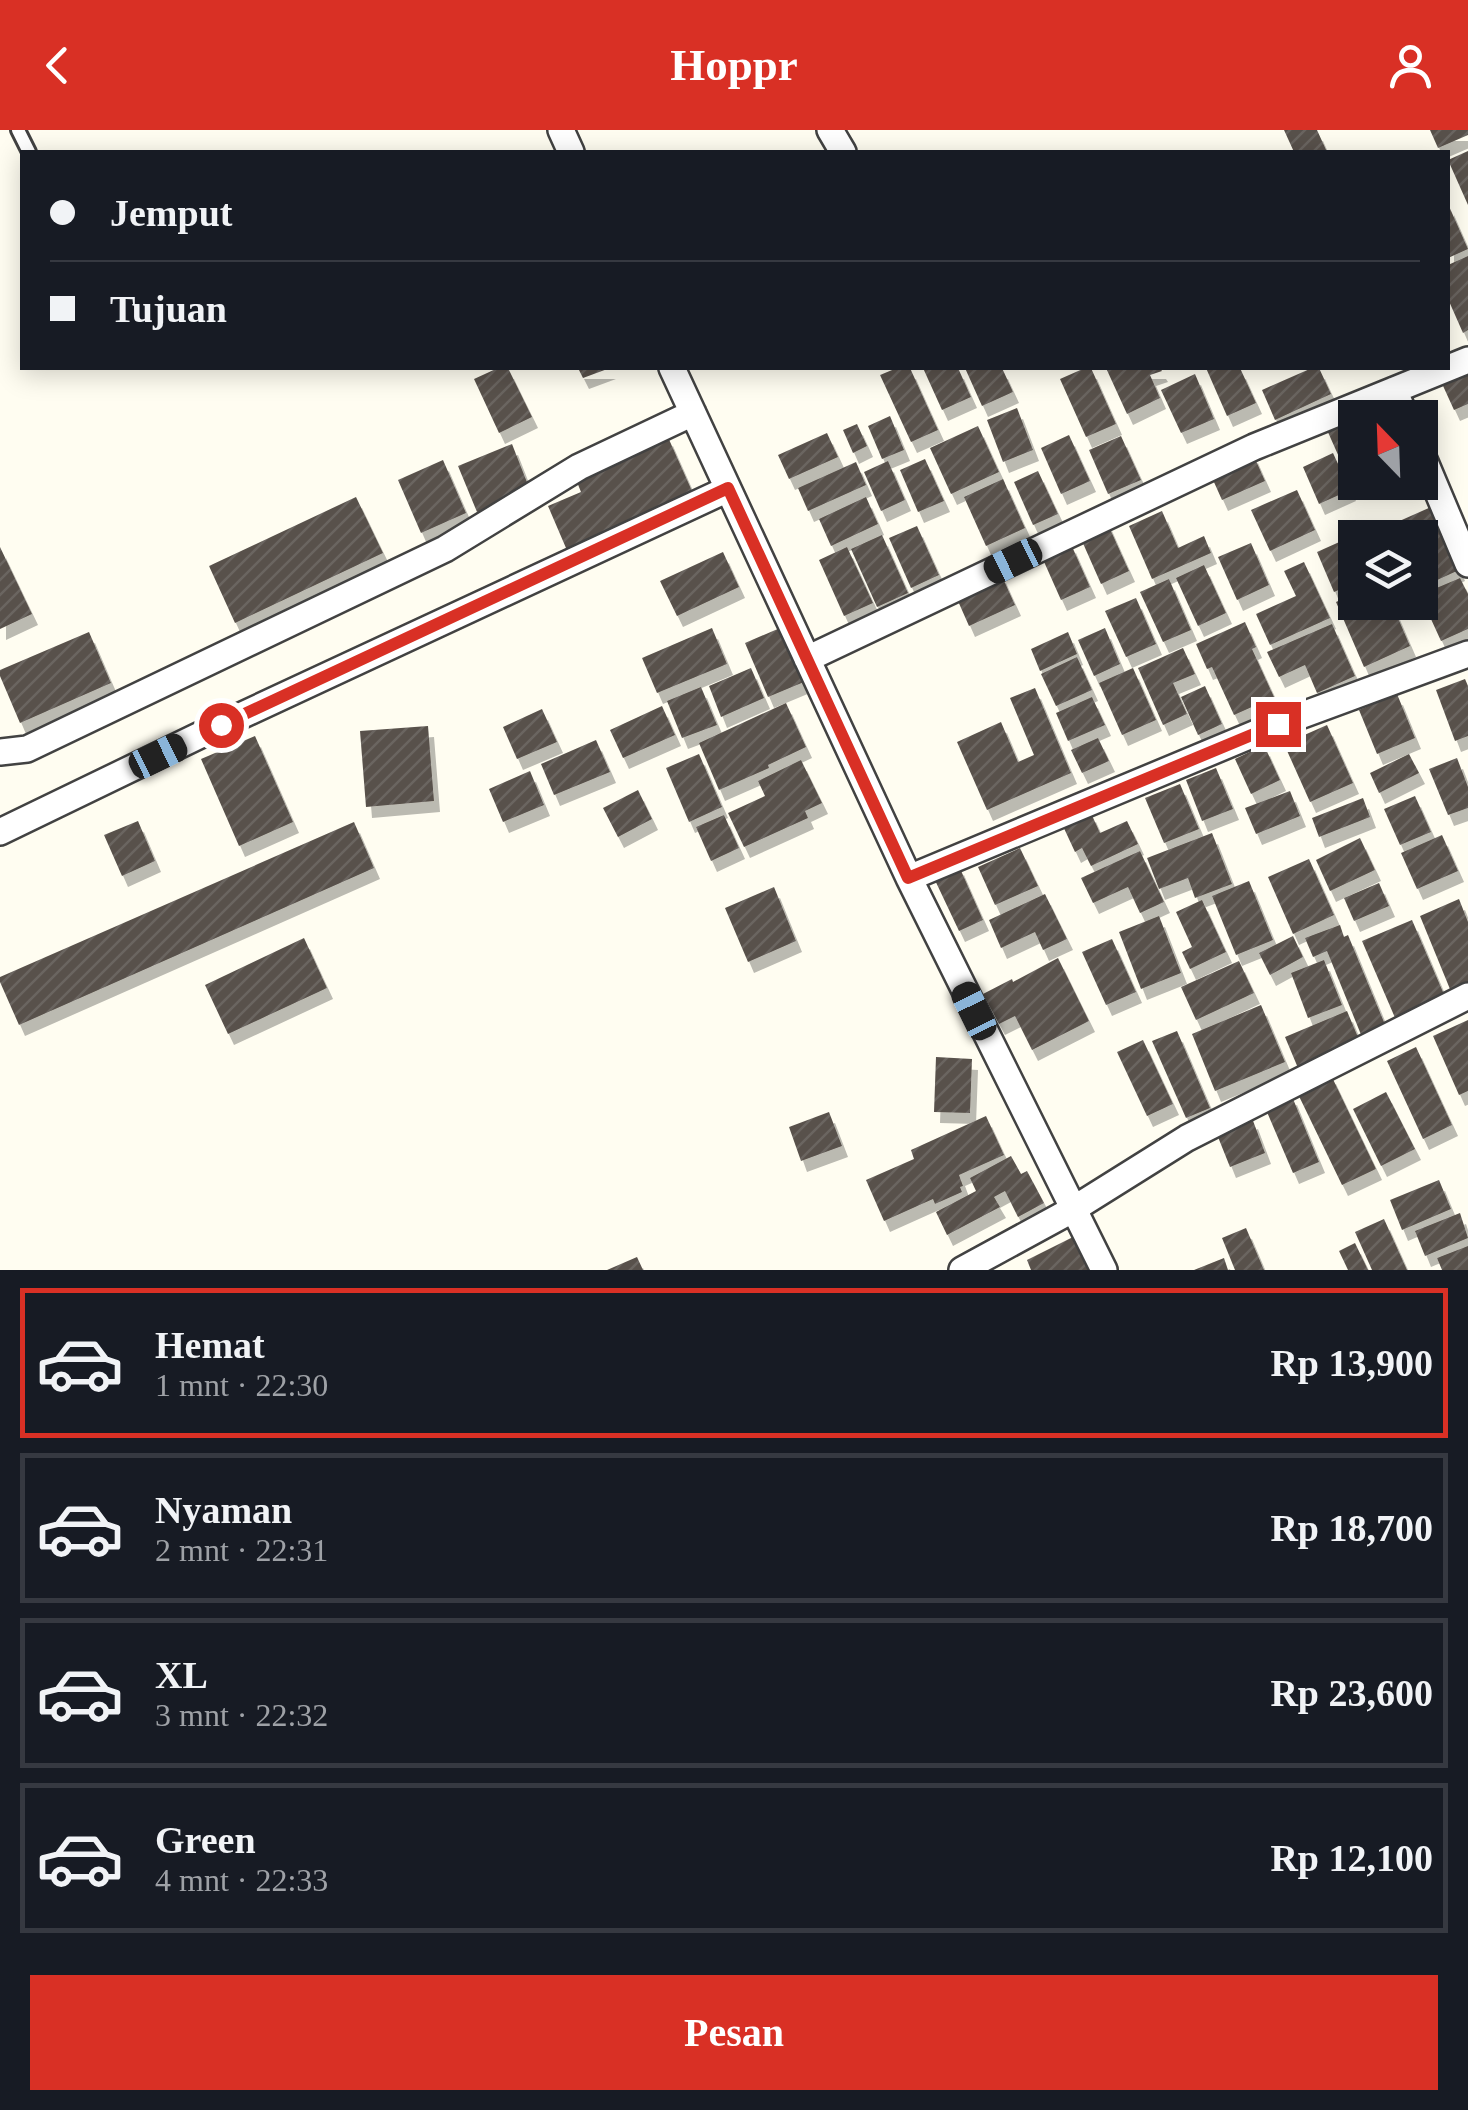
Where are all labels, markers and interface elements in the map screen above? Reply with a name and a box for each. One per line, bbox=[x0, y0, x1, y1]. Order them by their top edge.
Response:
icon: back bbox=[30, 38, 85, 93]
icon: person bbox=[1383, 38, 1438, 93]
text: Hoppr bbox=[670, 40, 798, 90]
text: Jemput bbox=[110, 192, 232, 234]
text: Tujuan bbox=[110, 288, 227, 330]
north arrow bbox=[1338, 400, 1438, 500]
map controls bbox=[1338, 400, 1438, 620]
button: layers bbox=[1338, 520, 1438, 620]
car bbox=[979, 534, 1047, 588]
route end bbox=[1256, 702, 1301, 747]
route start bbox=[199, 703, 244, 748]
car bbox=[124, 729, 192, 783]
car bbox=[947, 977, 1001, 1045]
icon: car bbox=[35, 1318, 125, 1408]
text: Hemat bbox=[155, 1324, 265, 1366]
text: Rp 13,900 bbox=[1270, 1342, 1433, 1384]
text: 1 mnt · 22:30 bbox=[155, 1367, 328, 1403]
icon: car bbox=[35, 1483, 125, 1573]
text: Nyaman bbox=[155, 1489, 292, 1531]
text: Rp 18,700 bbox=[1270, 1507, 1433, 1549]
text: 2 mnt · 22:31 bbox=[155, 1532, 328, 1568]
icon: car bbox=[35, 1648, 125, 1738]
text: XL bbox=[155, 1654, 208, 1696]
text: Rp 23,600 bbox=[1270, 1672, 1433, 1714]
text: 3 mnt · 22:32 bbox=[155, 1697, 328, 1733]
icon: car bbox=[35, 1813, 125, 1903]
text: Green bbox=[155, 1819, 256, 1861]
text: Rp 12,100 bbox=[1270, 1837, 1433, 1879]
text: 4 mnt · 22:33 bbox=[155, 1862, 328, 1898]
button: Pesan bbox=[30, 1975, 1438, 2090]

